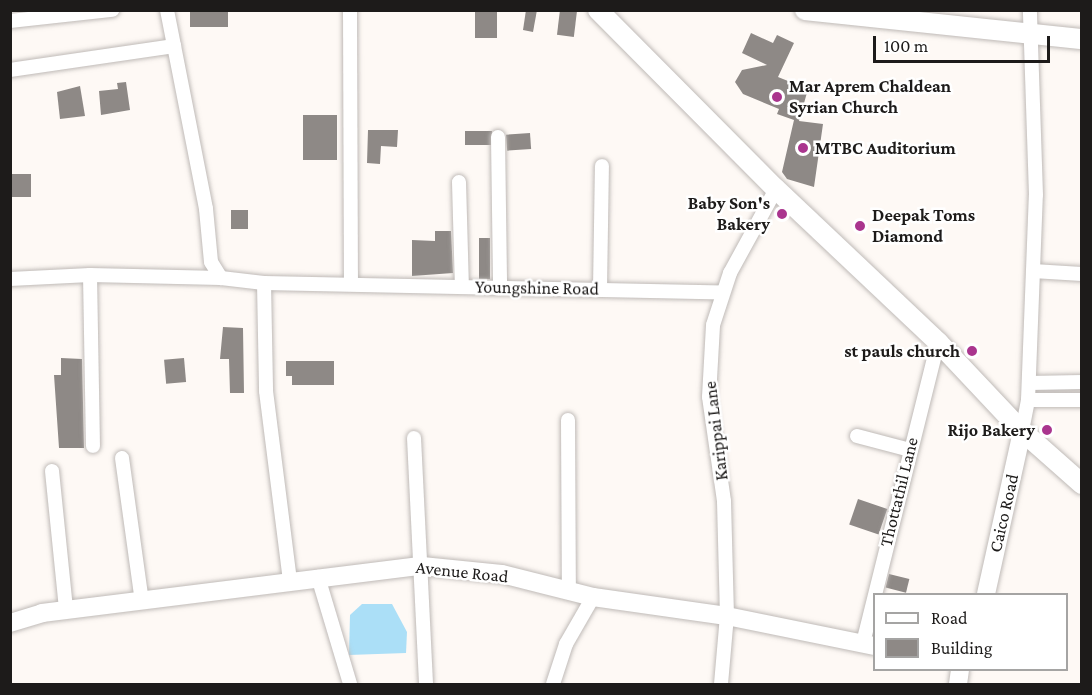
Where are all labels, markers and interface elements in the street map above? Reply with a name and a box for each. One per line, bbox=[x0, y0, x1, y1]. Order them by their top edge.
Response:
scale bar bbox=[876, 24, 1053, 62]
text: 100 m bbox=[884, 36, 928, 56]
place label: Mar Aprem Chaldean Syrian Church bbox=[789, 76, 951, 118]
marker: Mar Aprem Chaldean Syrian Church bbox=[770, 90, 784, 104]
place label: MTBC Auditorium bbox=[815, 137, 956, 159]
marker: MTBC Auditorium bbox=[796, 141, 810, 155]
place label: Baby Son's Bakery bbox=[688, 193, 770, 236]
place label: Deepak Toms Diamond bbox=[872, 205, 975, 248]
marker: Baby Son's Bakery bbox=[775, 207, 789, 221]
marker: Deepak Toms Diamond bbox=[853, 219, 867, 233]
street label: Youngshine Road bbox=[475, 276, 599, 300]
place label: st pauls church bbox=[844, 340, 960, 362]
marker: st pauls church bbox=[965, 344, 979, 358]
street label: Karippai Lane bbox=[699, 380, 733, 482]
place label: Rijo Bakery bbox=[948, 419, 1035, 441]
marker: Rijo Bakery bbox=[1040, 423, 1054, 437]
street label: Thottathil Lane bbox=[875, 435, 923, 549]
street label: Caico Road bbox=[985, 472, 1023, 554]
street label: Avenue Road bbox=[415, 556, 509, 588]
legend bbox=[873, 593, 1068, 671]
text: Road bbox=[931, 608, 968, 628]
text: Building bbox=[931, 638, 992, 658]

